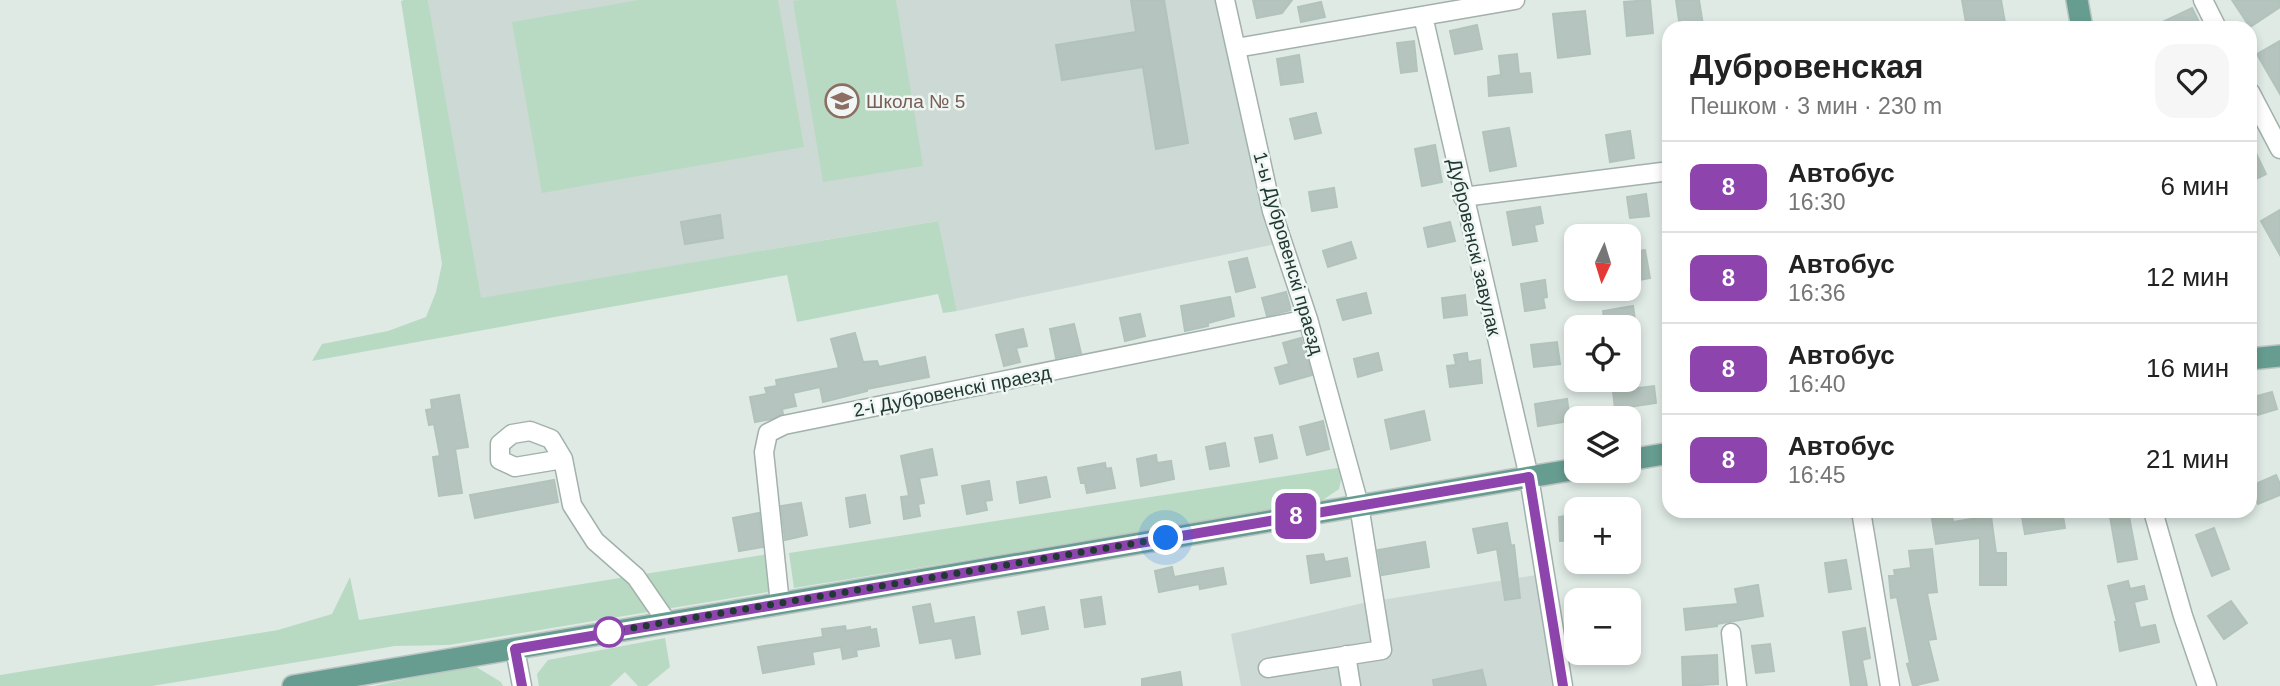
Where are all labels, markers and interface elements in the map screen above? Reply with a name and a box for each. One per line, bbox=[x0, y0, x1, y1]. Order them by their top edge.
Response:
button: heart bbox=[2155, 44, 2229, 118]
text: Дубровенская bbox=[1690, 48, 1924, 85]
school or university icon: Школа № 5 bbox=[823, 82, 861, 120]
place label: Школа № 5 bbox=[866, 91, 965, 112]
text: Пешком · 3 мин · 230 m bbox=[1690, 93, 1942, 119]
street label: 1-ы Дубровенскі праезд bbox=[1249, 149, 1328, 357]
street label: Дубровенскі завулак bbox=[1444, 156, 1505, 338]
text: Автобус bbox=[1788, 158, 1895, 188]
text: 6 мин bbox=[2161, 171, 2229, 201]
text: 8 bbox=[1722, 173, 1735, 200]
text: 16:30 bbox=[1788, 189, 1846, 215]
north arrow bbox=[1564, 224, 1642, 301]
map controls bbox=[1564, 224, 1641, 665]
text: Автобус bbox=[1788, 249, 1895, 279]
text: 12 мин bbox=[2146, 262, 2229, 292]
text: 8 bbox=[1722, 264, 1735, 291]
text: 16:36 bbox=[1788, 280, 1846, 306]
button: locate bbox=[1564, 315, 1641, 392]
text: Автобус bbox=[1788, 340, 1895, 370]
text: 16 мин bbox=[2146, 353, 2229, 383]
text: 8 bbox=[1722, 355, 1735, 382]
street label: 2-і Дубровенскі праезд bbox=[852, 362, 1053, 421]
text: 16:40 bbox=[1788, 371, 1846, 397]
button: layers bbox=[1564, 406, 1641, 483]
text: Автобус bbox=[1788, 431, 1895, 461]
text: 21 мин bbox=[2146, 444, 2229, 474]
text: 8 bbox=[1722, 446, 1735, 473]
text: 16:45 bbox=[1788, 462, 1846, 488]
line badge: 8 bbox=[1273, 493, 1319, 539]
button: + bbox=[1564, 497, 1641, 574]
text: 8 bbox=[1289, 502, 1303, 529]
your location bbox=[1148, 520, 1183, 555]
button: − bbox=[1564, 588, 1641, 665]
unlabelled marker bbox=[594, 617, 624, 647]

